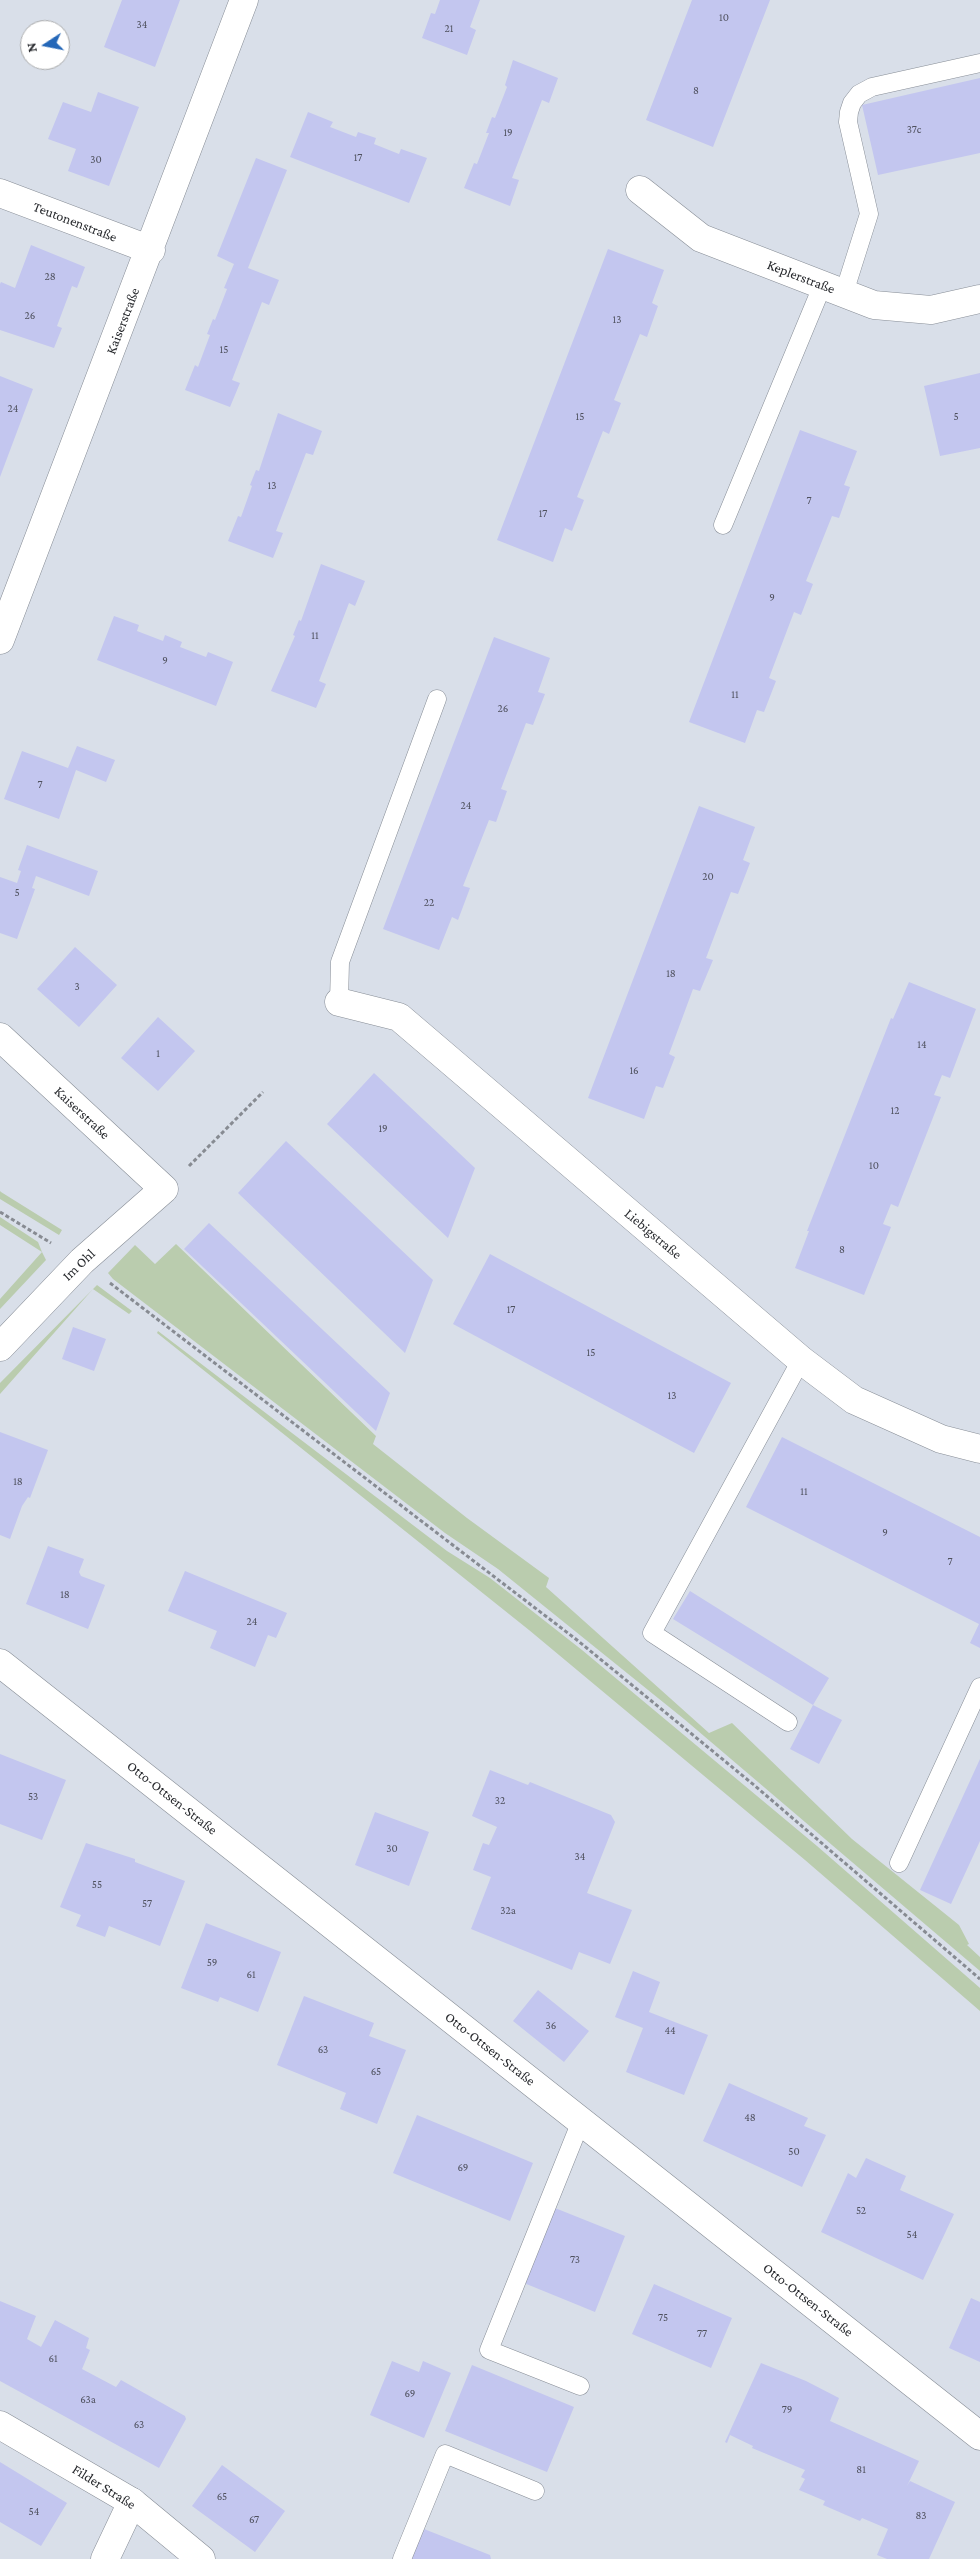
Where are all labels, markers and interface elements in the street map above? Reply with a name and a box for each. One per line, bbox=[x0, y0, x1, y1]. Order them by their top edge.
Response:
house number: 10 bbox=[719, 11, 729, 25]
house number: 34 bbox=[137, 18, 147, 32]
north arrow bbox=[20, 20, 70, 70]
house number: 21 bbox=[445, 22, 453, 36]
text: N bbox=[22, 41, 40, 54]
house number: 8 bbox=[693, 84, 699, 98]
house number: 37c bbox=[907, 123, 921, 137]
house number: 19 bbox=[503, 126, 513, 140]
house number: 17 bbox=[354, 151, 362, 165]
house number: 30 bbox=[90, 153, 102, 167]
street label: Teutonenstraße bbox=[31, 198, 119, 246]
street label: Keplerstraße bbox=[765, 256, 837, 298]
house number: 28 bbox=[44, 270, 56, 284]
street label: Kaiserstraße bbox=[103, 285, 143, 357]
house number: 26 bbox=[25, 309, 35, 323]
house number: 13 bbox=[613, 313, 621, 327]
house number: 15 bbox=[220, 343, 228, 357]
house number: 24 bbox=[8, 402, 18, 416]
house number: 15 bbox=[576, 410, 584, 424]
house number: 5 bbox=[953, 410, 959, 424]
house number: 13 bbox=[268, 479, 276, 493]
house number: 7 bbox=[806, 494, 812, 508]
house number: 17 bbox=[539, 507, 547, 521]
house number: 9 bbox=[769, 591, 775, 605]
house number: 11 bbox=[311, 629, 319, 643]
house number: 9 bbox=[162, 654, 168, 668]
house number: 11 bbox=[731, 688, 739, 702]
house number: 26 bbox=[498, 702, 508, 716]
house number: 7 bbox=[37, 778, 43, 792]
house number: 24 bbox=[461, 799, 471, 813]
house number: 20 bbox=[702, 870, 714, 884]
house number: 5 bbox=[14, 886, 20, 900]
house number: 22 bbox=[424, 896, 434, 910]
house number: 18 bbox=[666, 967, 676, 981]
house number: 3 bbox=[74, 980, 80, 994]
house number: 14 bbox=[917, 1038, 927, 1052]
house number: 1 bbox=[156, 1047, 160, 1061]
house number: 16 bbox=[629, 1064, 639, 1078]
street label: Kaiserstraße bbox=[51, 1083, 113, 1143]
house number: 12 bbox=[891, 1104, 899, 1118]
house number: 19 bbox=[378, 1122, 388, 1136]
house number: 10 bbox=[869, 1159, 879, 1173]
street label: Liebigstraße bbox=[621, 1205, 685, 1263]
house number: 8 bbox=[839, 1243, 845, 1257]
street label: Im Ohl bbox=[59, 1246, 99, 1284]
house number: 17 bbox=[507, 1303, 515, 1317]
house number: 15 bbox=[587, 1346, 595, 1360]
house number: 13 bbox=[668, 1389, 676, 1403]
house number: 18 bbox=[13, 1475, 23, 1489]
house number: 11 bbox=[800, 1485, 808, 1499]
house number: 9 bbox=[882, 1526, 888, 1540]
house number: 7 bbox=[947, 1555, 953, 1569]
house number: 18 bbox=[60, 1588, 70, 1602]
house number: 24 bbox=[247, 1615, 257, 1629]
street label: Otto-Ottsen-Straße bbox=[124, 1758, 220, 1838]
house number: 53 bbox=[28, 1790, 38, 1804]
house number: 32 bbox=[495, 1794, 505, 1808]
house number: 30 bbox=[386, 1842, 398, 1856]
house number: 34 bbox=[575, 1850, 585, 1864]
house number: 55 bbox=[92, 1878, 102, 1892]
house number: 57 bbox=[142, 1897, 152, 1911]
house number: 32a bbox=[500, 1904, 516, 1918]
house number: 59 bbox=[207, 1956, 217, 1970]
house number: 61 bbox=[246, 1968, 256, 1982]
street label: Otto-Ottsen-Straße bbox=[442, 2009, 538, 2089]
house number: 36 bbox=[546, 2019, 556, 2033]
house number: 44 bbox=[664, 2024, 676, 2038]
house number: 63 bbox=[318, 2043, 328, 2057]
house number: 65 bbox=[371, 2065, 381, 2079]
house number: 48 bbox=[744, 2111, 756, 2125]
house number: 50 bbox=[788, 2145, 800, 2159]
house number: 69 bbox=[458, 2161, 468, 2175]
house number: 52 bbox=[856, 2204, 866, 2218]
house number: 54 bbox=[907, 2228, 917, 2242]
house number: 73 bbox=[570, 2253, 580, 2267]
street label: Otto-Ottsen-Straße bbox=[760, 2260, 856, 2340]
house number: 75 bbox=[658, 2311, 668, 2325]
house number: 77 bbox=[697, 2327, 707, 2341]
house number: 61 bbox=[48, 2352, 58, 2366]
house number: 69 bbox=[405, 2387, 415, 2401]
house number: 63a bbox=[80, 2393, 96, 2407]
house number: 79 bbox=[782, 2403, 792, 2417]
house number: 63 bbox=[134, 2418, 144, 2432]
street label: Filder Straße bbox=[69, 2461, 139, 2513]
house number: 81 bbox=[856, 2463, 866, 2477]
house number: 65 bbox=[217, 2490, 227, 2504]
house number: 54 bbox=[29, 2505, 39, 2519]
house number: 83 bbox=[916, 2509, 926, 2523]
house number: 67 bbox=[249, 2513, 259, 2527]

